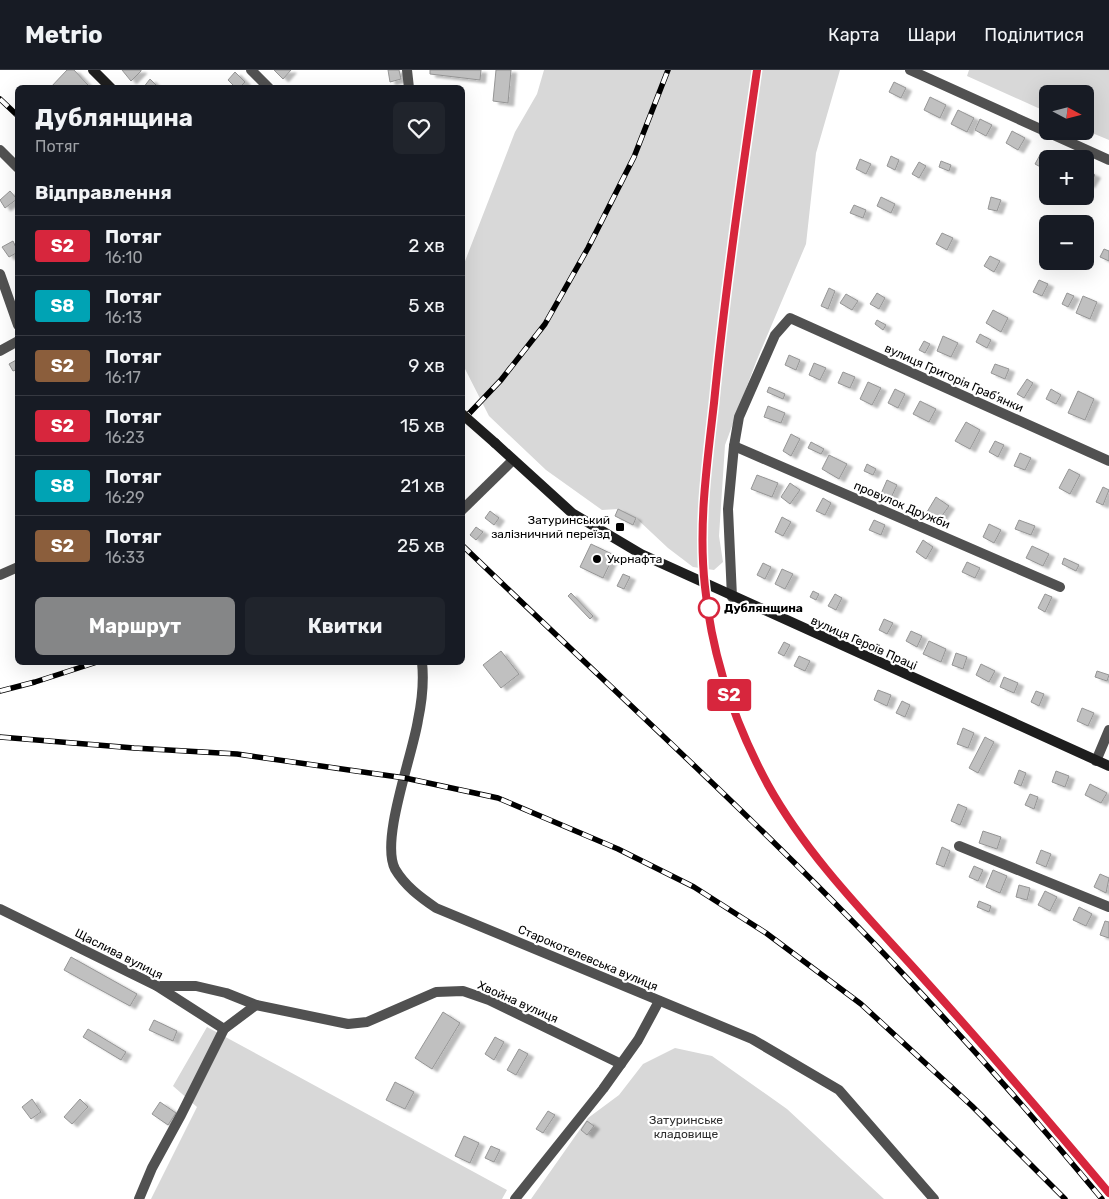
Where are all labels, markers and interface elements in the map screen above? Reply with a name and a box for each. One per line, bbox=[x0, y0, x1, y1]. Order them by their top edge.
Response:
text: Metrio bbox=[25, 21, 103, 49]
text: Карта bbox=[828, 24, 879, 46]
text: Шари bbox=[907, 24, 956, 46]
text: Поділитися bbox=[984, 24, 1084, 46]
north arrow bbox=[1039, 85, 1094, 140]
map controls bbox=[1039, 85, 1094, 270]
button: heart bbox=[393, 102, 445, 154]
text: Дублянщина bbox=[35, 104, 193, 132]
text: Потяг bbox=[35, 137, 79, 156]
button: + bbox=[1039, 150, 1094, 205]
text: Відправлення bbox=[35, 181, 172, 204]
button: − bbox=[1039, 215, 1094, 270]
text: Потяг bbox=[105, 225, 161, 248]
text: 2 хв bbox=[408, 234, 445, 257]
text: S2 bbox=[51, 235, 74, 257]
text: 16:10 bbox=[105, 248, 143, 267]
text: Потяг bbox=[105, 285, 161, 308]
text: 5 хв bbox=[408, 294, 445, 317]
text: S8 bbox=[50, 295, 75, 317]
text: 16:13 bbox=[105, 308, 142, 327]
street label: вулиця Григорія Грабʼянки bbox=[882, 341, 1026, 415]
text: Потяг bbox=[105, 345, 161, 368]
text: 9 хв bbox=[408, 354, 445, 377]
text: S2 bbox=[51, 355, 74, 377]
text: 16:17 bbox=[105, 368, 141, 387]
text: Потяг bbox=[105, 405, 161, 428]
text: 15 хв bbox=[400, 414, 445, 437]
text: S2 bbox=[51, 415, 74, 437]
text: 16:23 bbox=[105, 428, 145, 447]
text: Потяг bbox=[105, 465, 161, 488]
text: 21 хв bbox=[400, 474, 445, 497]
text: S8 bbox=[50, 475, 75, 497]
street label: провулок Дружби bbox=[852, 478, 952, 532]
text: 16:29 bbox=[105, 488, 144, 507]
place label: Затуринський залізничний переїзд bbox=[491, 513, 610, 541]
marker: Затуринський залізничний переїзд bbox=[614, 521, 626, 533]
text: Потяг bbox=[105, 525, 161, 548]
text: 25 хв bbox=[397, 534, 445, 557]
text: S2 bbox=[51, 535, 74, 557]
text: 16:33 bbox=[105, 548, 145, 567]
place label: Укрнафта bbox=[607, 552, 662, 566]
marker: Укрнафта bbox=[591, 553, 603, 565]
button: Маршрут bbox=[35, 597, 235, 655]
button: Квитки bbox=[245, 597, 445, 655]
marker: Дублянщина bbox=[698, 597, 720, 619]
place label: Дублянщина bbox=[724, 601, 803, 615]
street label: вулиця Героїв Праці bbox=[809, 613, 919, 673]
line badge: S2 bbox=[706, 679, 752, 711]
text: S2 bbox=[717, 684, 741, 706]
street label: Старокотелевська вулиця bbox=[516, 922, 660, 994]
street label: Щаслива вулиця bbox=[73, 926, 165, 982]
street label: Хвойна вулиця bbox=[476, 978, 560, 1026]
park label: Затуринське кладовище bbox=[649, 1113, 723, 1141]

